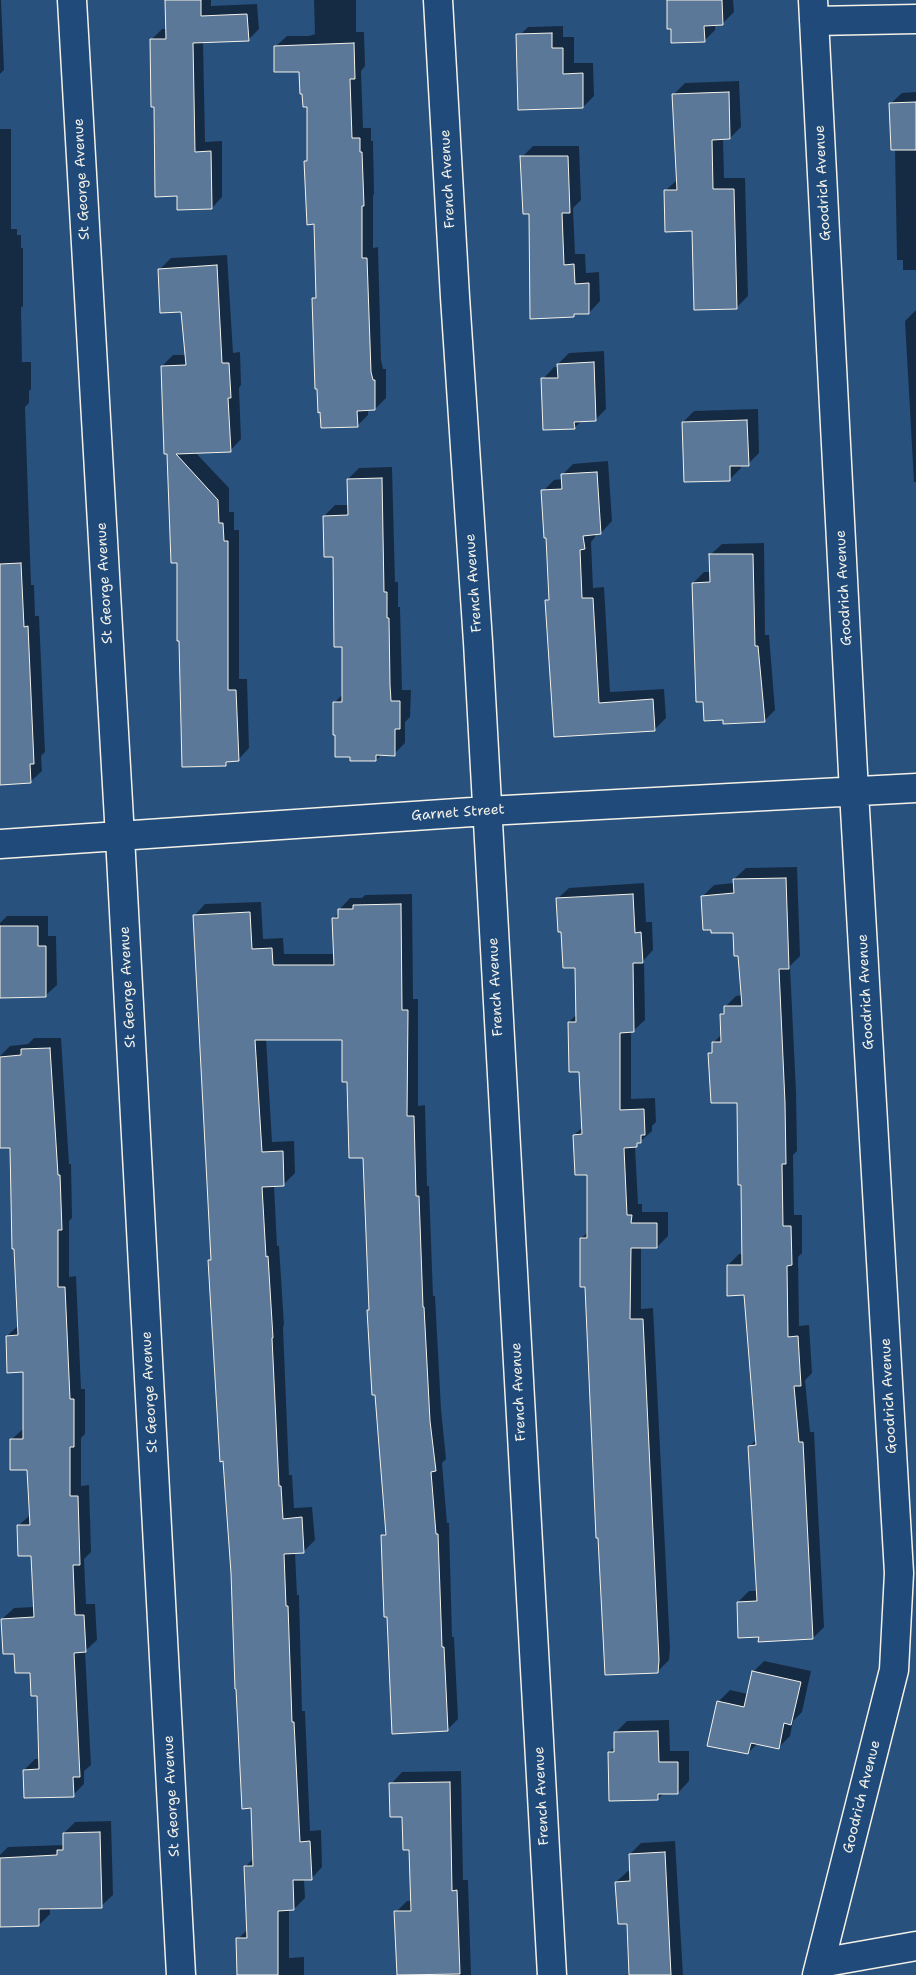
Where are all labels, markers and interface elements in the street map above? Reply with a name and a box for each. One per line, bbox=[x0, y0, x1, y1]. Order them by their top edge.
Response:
street label: St George Avenue bbox=[70, 118, 94, 240]
street label: Goodrich Avenue bbox=[812, 125, 834, 241]
street label: French Avenue bbox=[437, 129, 459, 229]
street label: St George Avenue bbox=[93, 522, 117, 644]
street label: Goodrich Avenue bbox=[833, 530, 855, 646]
street label: French Avenue bbox=[462, 533, 486, 633]
street label: Garnet Street bbox=[411, 801, 505, 825]
street label: St George Avenue bbox=[116, 926, 140, 1048]
street label: Goodrich Avenue bbox=[855, 934, 877, 1050]
street label: French Avenue bbox=[485, 937, 507, 1037]
street label: St George Avenue bbox=[138, 1331, 162, 1453]
street label: Goodrich Avenue bbox=[878, 1338, 900, 1454]
street label: French Avenue bbox=[508, 1342, 530, 1442]
street label: St George Avenue bbox=[160, 1735, 184, 1857]
street label: Goodrich Avenue bbox=[840, 1739, 884, 1855]
street label: French Avenue bbox=[531, 1746, 553, 1846]

